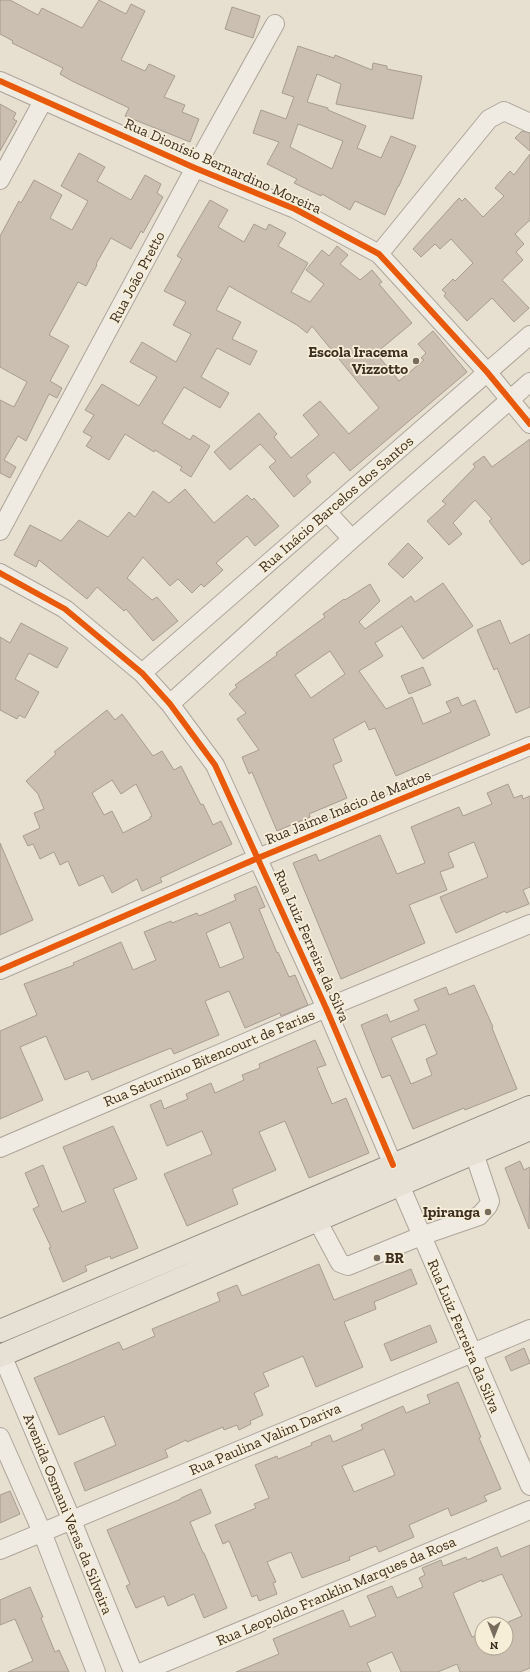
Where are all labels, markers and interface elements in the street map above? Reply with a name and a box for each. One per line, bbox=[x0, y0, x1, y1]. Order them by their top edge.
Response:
street label: Rua Dionísio Bernardino Moreira bbox=[122, 114, 324, 218]
street label: Rua João Pretto bbox=[105, 228, 169, 326]
place label: Escola Iracema Vizzotto bbox=[308, 343, 408, 378]
marker: Escola Iracema Vizzotto bbox=[411, 356, 421, 366]
street label: Rua Inácio Barcelos dos Santos bbox=[255, 432, 417, 576]
street label: Rua Jaime Inácio de Mattos bbox=[263, 766, 433, 848]
street label: Rua Luiz Ferreira da Silva bbox=[270, 867, 354, 1025]
street label: Rua Saturnino Bitencourt de Farias bbox=[101, 1005, 317, 1111]
place label: Ipiranga bbox=[423, 1203, 480, 1221]
marker: Ipiranga bbox=[483, 1207, 493, 1217]
place label: BR bbox=[385, 1249, 404, 1267]
marker: BR bbox=[372, 1253, 382, 1263]
street label: Rua Luiz Ferreira da Silva bbox=[423, 1257, 505, 1415]
street label: Rua Paulina Valim Dariva bbox=[186, 1399, 344, 1479]
street label: Avenida Osmani Veras da Silveira bbox=[19, 1411, 117, 1617]
street label: Rua Leopoldo Franklin Marques da Rosa bbox=[213, 1532, 459, 1650]
north arrow bbox=[474, 1616, 514, 1656]
text: N bbox=[489, 1639, 498, 1652]

